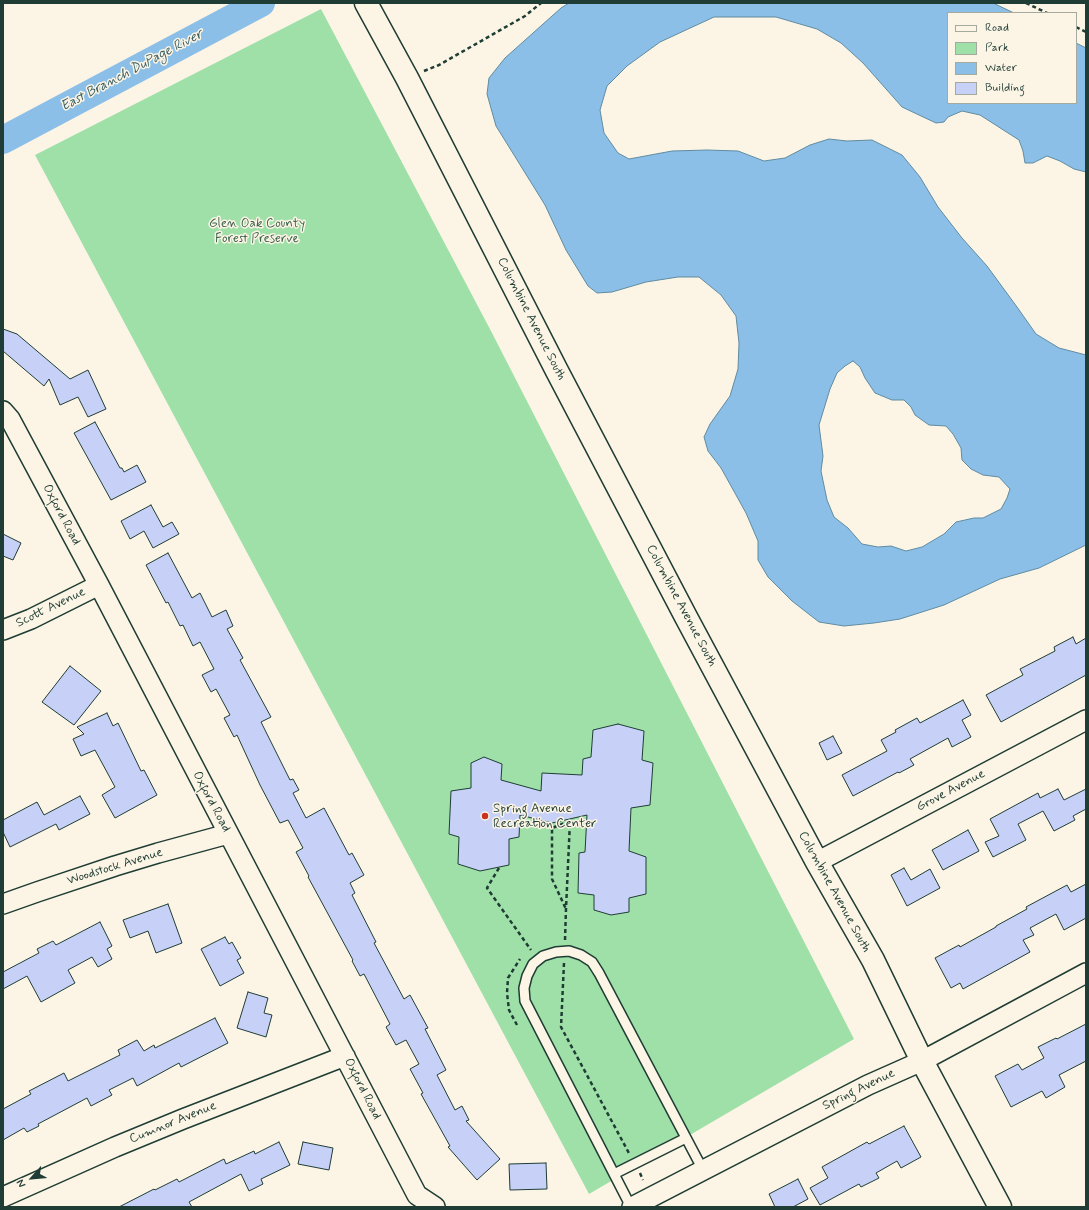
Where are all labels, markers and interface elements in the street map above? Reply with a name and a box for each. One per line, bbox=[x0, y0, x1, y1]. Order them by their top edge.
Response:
legend bbox=[947, 12, 1077, 104]
text: Road bbox=[985, 20, 1009, 36]
water label: East Branch DuPage River bbox=[58, 26, 206, 116]
text: Park bbox=[985, 40, 1009, 56]
text: Water bbox=[985, 60, 1017, 76]
text: Building bbox=[985, 80, 1025, 96]
park label: Glen Oak County Forest Preserve bbox=[209, 216, 305, 247]
street label: Columbine Avenue South bbox=[493, 255, 569, 383]
street label: Oxford Road bbox=[38, 482, 84, 548]
street label: Columbine Avenue South bbox=[642, 542, 720, 670]
street label: Scott Avenue bbox=[14, 584, 88, 632]
street label: Grove Avenue bbox=[914, 766, 988, 816]
street label: Oxford Road bbox=[188, 769, 234, 835]
place label: Spring Avenue Recreation Center bbox=[493, 801, 596, 832]
marker: Spring Avenue Recreation Center bbox=[480, 811, 490, 821]
street label: Columbine Avenue South bbox=[794, 829, 874, 955]
street label: Woodstock Avenue bbox=[65, 845, 165, 889]
street label: Oxford Road bbox=[340, 1056, 384, 1122]
street label: Spring Avenue bbox=[820, 1066, 898, 1114]
street label: Cumnor Avenue bbox=[127, 1098, 219, 1148]
north arrow bbox=[12, 1158, 52, 1198]
text: N bbox=[13, 1177, 29, 1190]

